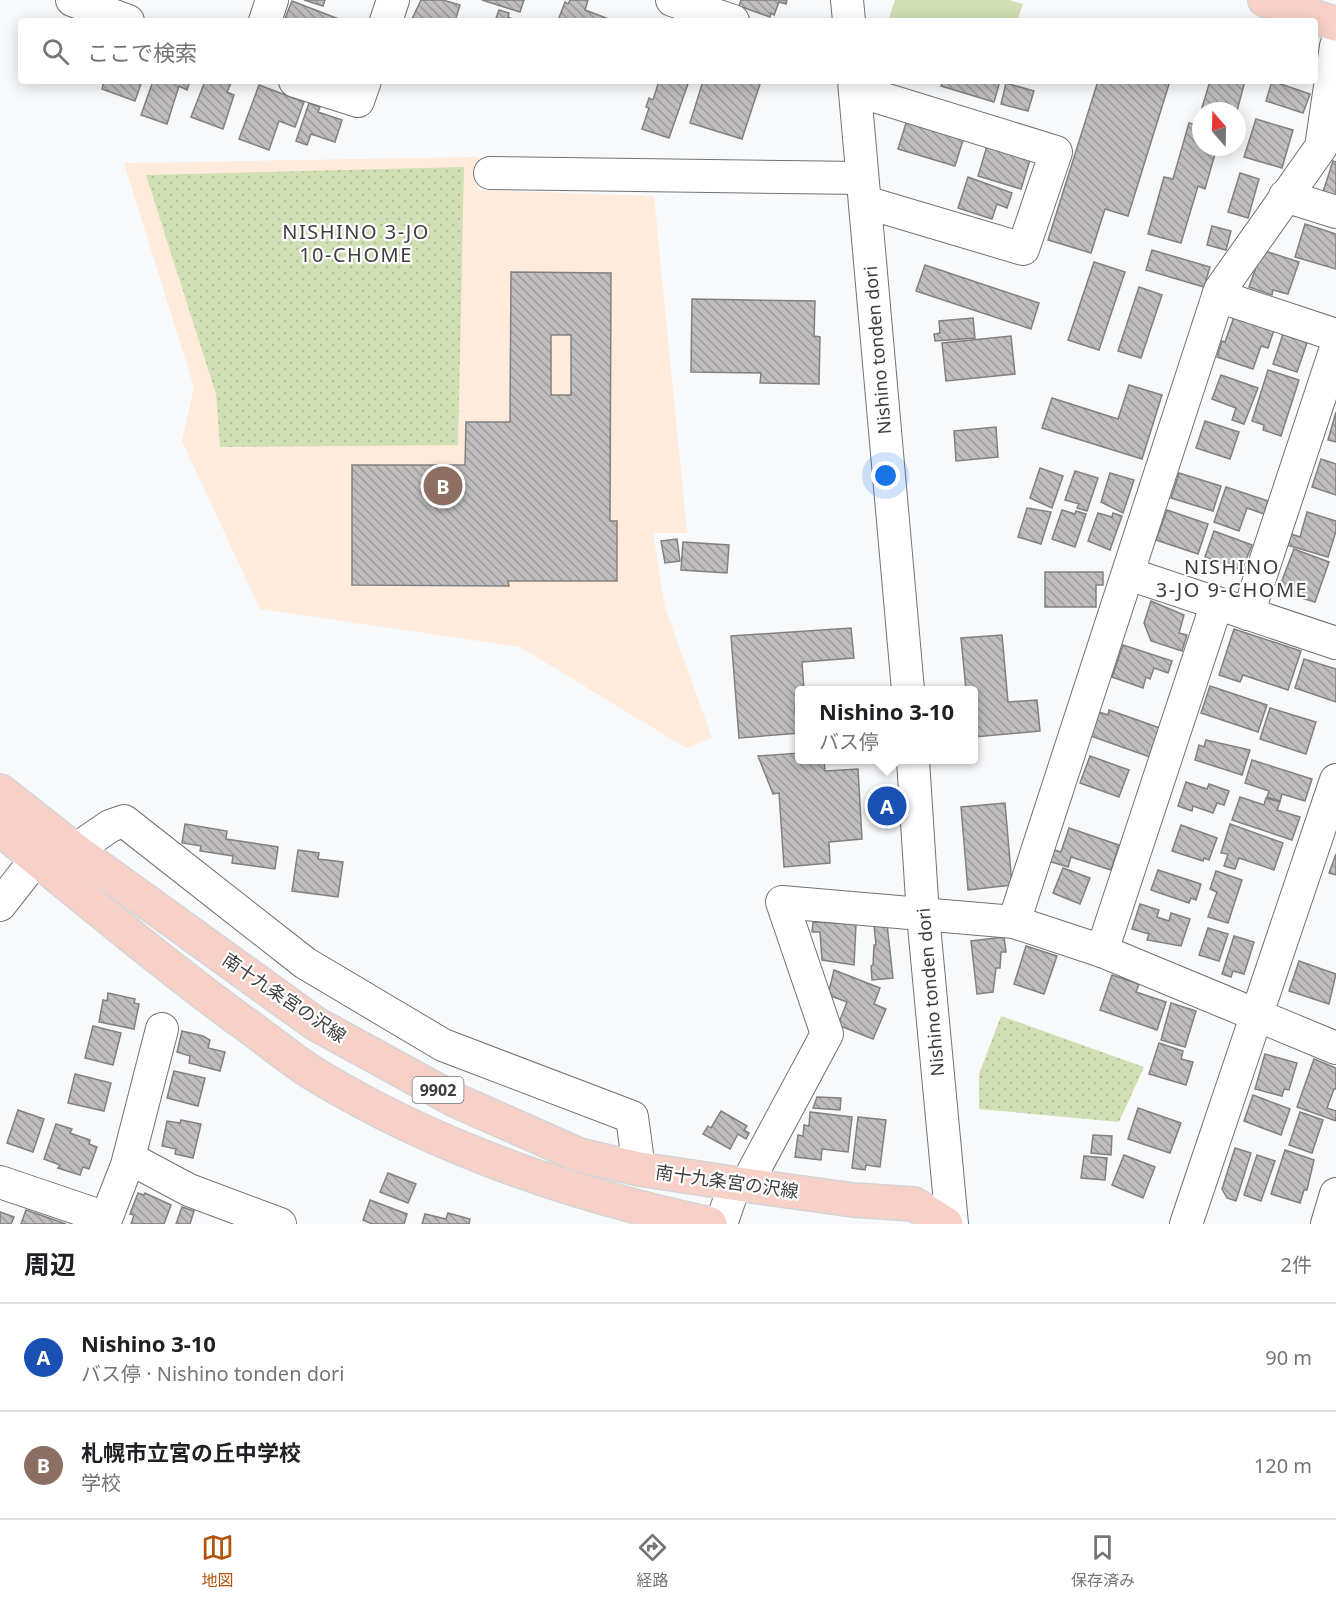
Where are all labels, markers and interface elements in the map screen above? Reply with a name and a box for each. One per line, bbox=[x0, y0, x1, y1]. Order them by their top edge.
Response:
search box bbox=[18, 18, 1318, 84]
icon: search bbox=[39, 35, 72, 68]
text: ここで検索 bbox=[87, 37, 197, 67]
north arrow bbox=[1192, 102, 1246, 156]
district label: NISHINO 3-JO 10-CHOME bbox=[282, 218, 430, 268]
street label: Nishino tonden dori bbox=[858, 265, 896, 435]
your location bbox=[871, 461, 900, 490]
pin: B bbox=[424, 464, 462, 508]
district label: NISHINO 3-JO 9-CHOME bbox=[1156, 553, 1308, 603]
popup bbox=[795, 686, 978, 764]
text: Nishino 3-10 bbox=[819, 696, 954, 726]
text: バス停 bbox=[819, 728, 879, 755]
pin: A bbox=[868, 784, 906, 828]
street label: Nishino tonden dori bbox=[911, 907, 949, 1077]
street label: 南十九条宮の沢線 bbox=[218, 947, 351, 1047]
road number: 9902 bbox=[412, 1077, 464, 1103]
street label: 南十九条宮の沢線 bbox=[654, 1159, 800, 1203]
text: 周辺 bbox=[24, 1246, 76, 1282]
text: 2件 bbox=[1281, 1251, 1312, 1278]
text: Nishino 3-10 bbox=[81, 1328, 216, 1358]
text: A bbox=[37, 1344, 50, 1371]
text: 90 m bbox=[1265, 1344, 1312, 1371]
text: バス停 · Nishino tonden dori bbox=[81, 1360, 345, 1387]
text: 札幌市立宮の丘中学校 bbox=[81, 1437, 301, 1467]
text: B bbox=[37, 1452, 50, 1479]
text: 120 m bbox=[1254, 1452, 1312, 1479]
text: 学校 bbox=[81, 1469, 121, 1496]
tab: 地図 bbox=[201, 1531, 234, 1591]
tab: 経路 bbox=[636, 1531, 669, 1591]
tab: 保存済み bbox=[1071, 1531, 1135, 1591]

